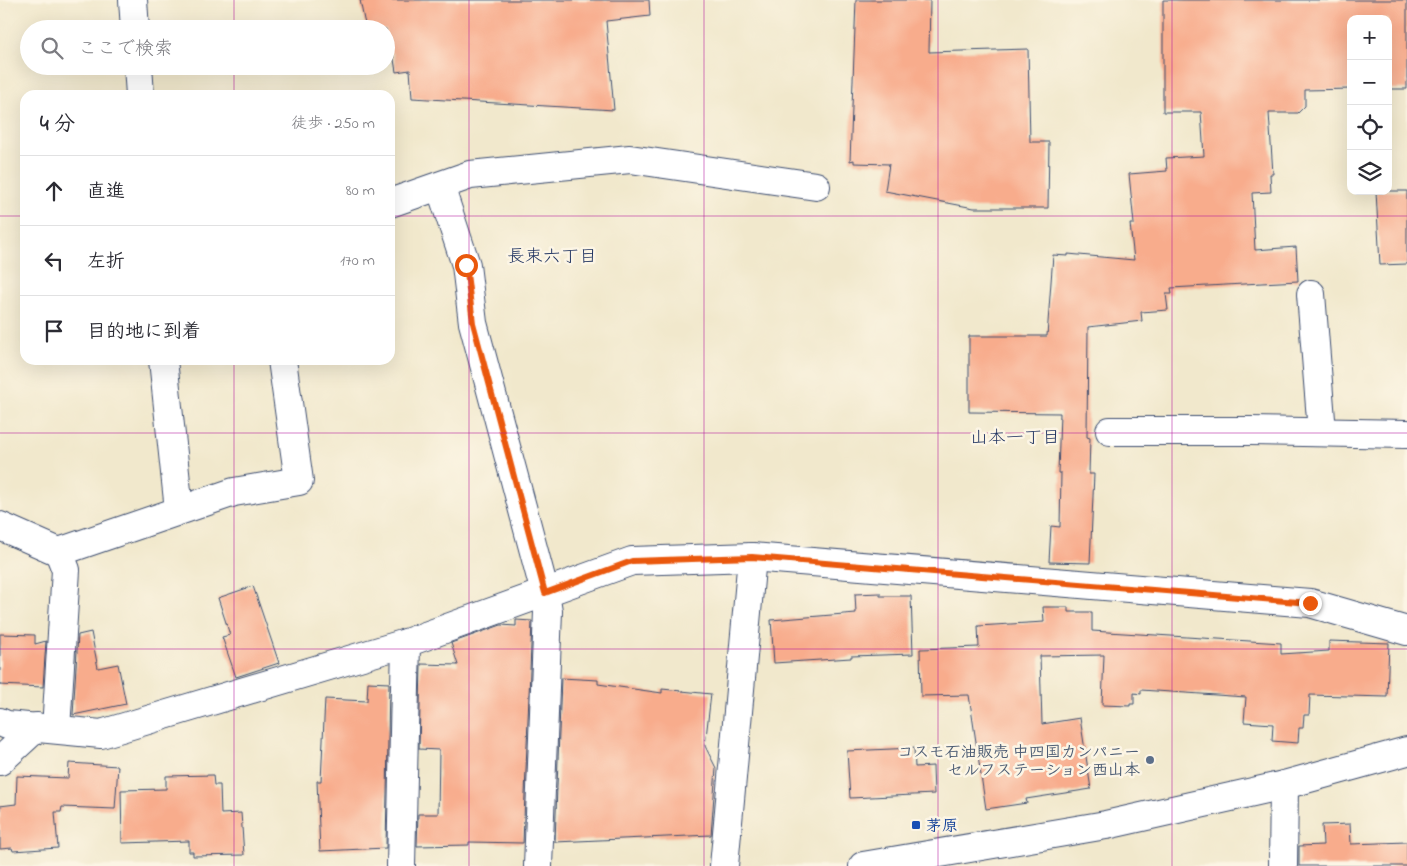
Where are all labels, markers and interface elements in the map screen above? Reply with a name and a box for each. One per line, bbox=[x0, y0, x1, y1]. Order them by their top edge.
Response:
map controls bbox=[1347, 15, 1392, 195]
button: + bbox=[1347, 15, 1392, 60]
search box bbox=[20, 20, 395, 75]
icon: search bbox=[38, 34, 66, 62]
text: ここで検索 bbox=[78, 36, 173, 63]
button: − bbox=[1347, 60, 1392, 105]
button: locate bbox=[1347, 105, 1392, 150]
text: 4 分 bbox=[40, 110, 75, 140]
text: 徒歩 · 250 m bbox=[291, 112, 375, 136]
button: layers bbox=[1347, 150, 1392, 195]
icon: ahead bbox=[40, 177, 68, 205]
text: 直進 bbox=[87, 179, 125, 206]
text: 80 m bbox=[346, 179, 375, 203]
district label: 長束六丁目 bbox=[507, 245, 597, 271]
icon: left bbox=[40, 247, 68, 275]
text: 左折 bbox=[87, 249, 125, 276]
text: 170 m bbox=[340, 249, 375, 273]
route start bbox=[455, 254, 478, 277]
icon: arrive bbox=[40, 317, 68, 345]
text: 目的地に到着 bbox=[87, 319, 201, 346]
district label: 山本一丁目 bbox=[970, 426, 1060, 452]
route end bbox=[1299, 592, 1322, 615]
place label: コスモ石油販売 中四国カンパニー セルフステーション西山本 bbox=[897, 741, 1140, 783]
marker: コスモ石油販売 中四国カンパニー セルフステーション西山本 bbox=[1144, 754, 1156, 766]
place label: 茅原 bbox=[926, 815, 958, 839]
marker: 茅原 bbox=[910, 819, 922, 831]

